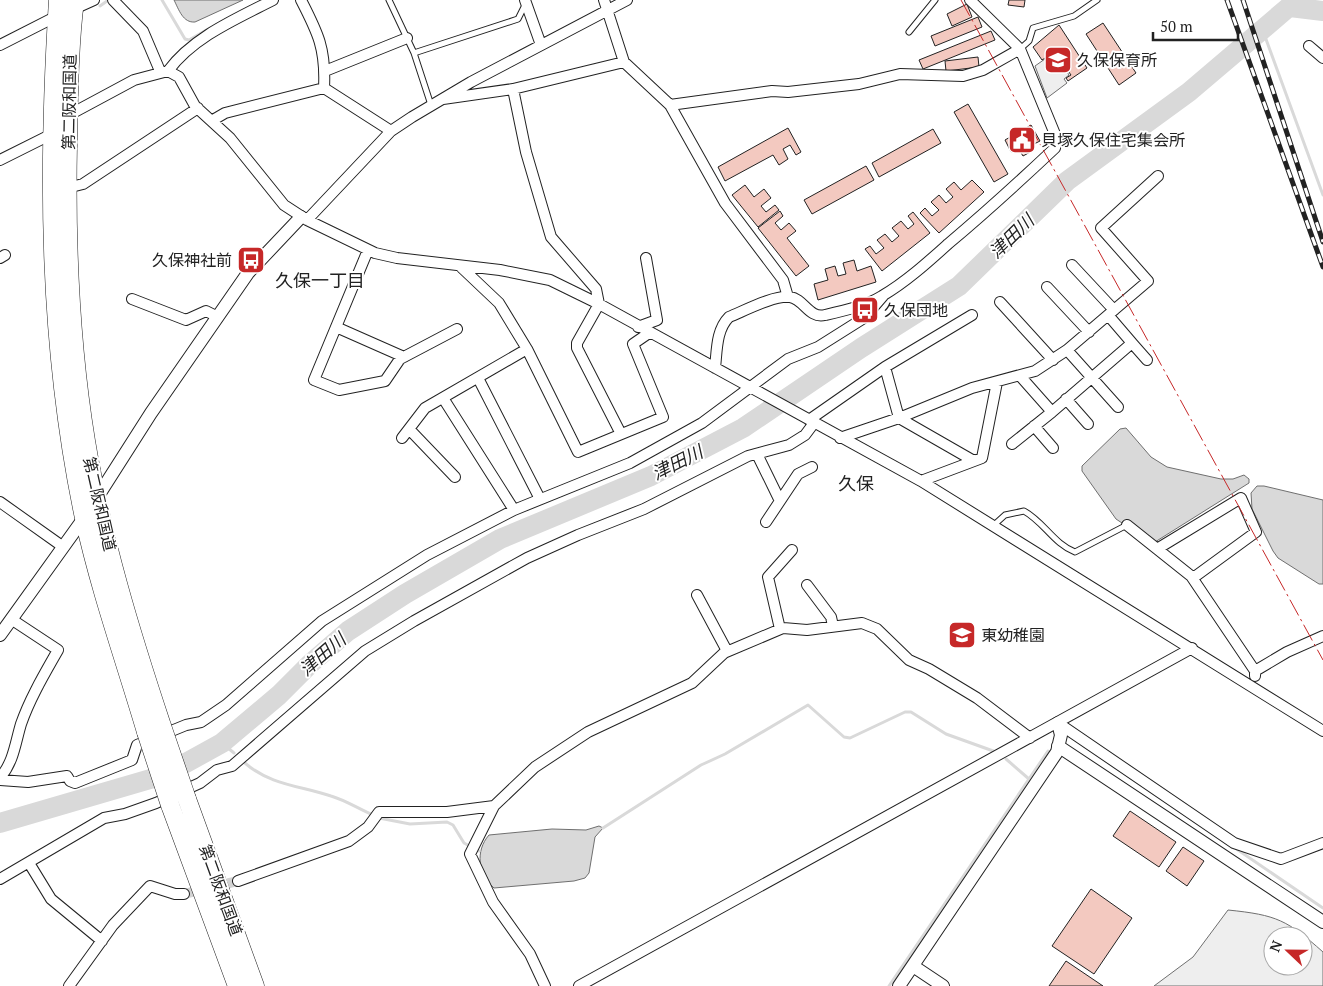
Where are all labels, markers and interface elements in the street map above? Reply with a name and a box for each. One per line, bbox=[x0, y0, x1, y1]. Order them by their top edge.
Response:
scale bar bbox=[1153, 10, 1238, 42]
text: 50 m bbox=[1160, 16, 1193, 36]
school or university icon: 久保保育所 bbox=[1043, 45, 1073, 75]
place label: 久保保育所 bbox=[1077, 49, 1157, 71]
street label: 第二阪和国道 bbox=[57, 54, 81, 150]
public building icon: 貝塚久保住宅集会所 bbox=[1007, 125, 1037, 155]
place label: 貝塚久保住宅集会所 bbox=[1041, 129, 1185, 151]
water label: 津田川 bbox=[983, 207, 1040, 263]
bus stop icon: 久保神社前 bbox=[236, 245, 266, 275]
place label: 久保神社前 bbox=[152, 249, 232, 271]
district label: 久保一丁目 bbox=[275, 268, 365, 292]
bus stop icon: 久保団地 bbox=[850, 295, 880, 325]
place label: 久保団地 bbox=[884, 299, 948, 321]
water label: 津田川 bbox=[647, 438, 708, 485]
street label: 第二阪和国道 bbox=[78, 455, 122, 553]
district label: 久保 bbox=[838, 471, 874, 495]
school or university icon: 東幼稚園 bbox=[947, 620, 977, 650]
place label: 東幼稚園 bbox=[981, 624, 1045, 646]
water label: 津田川 bbox=[294, 626, 352, 681]
street label: 第二阪和国道 bbox=[194, 841, 248, 939]
north arrow bbox=[1263, 926, 1313, 976]
text: N bbox=[1265, 937, 1286, 954]

